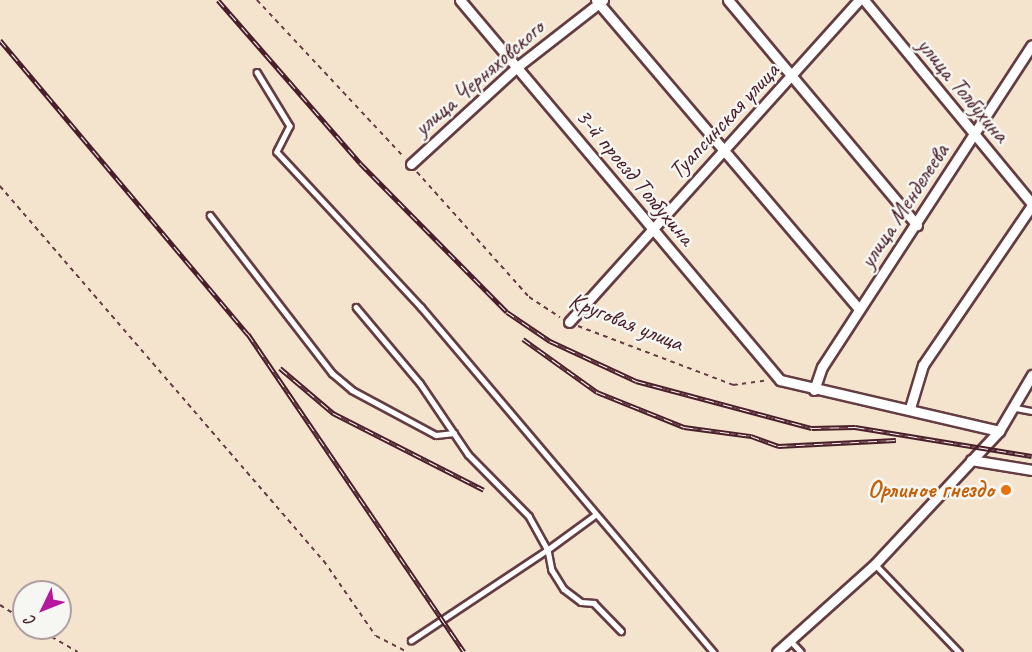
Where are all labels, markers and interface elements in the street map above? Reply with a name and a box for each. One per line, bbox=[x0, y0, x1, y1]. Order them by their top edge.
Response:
street label: улица Черняховского bbox=[408, 14, 550, 142]
street label: улица Толбухина bbox=[911, 32, 1015, 148]
street label: Туапсинская улица bbox=[662, 56, 786, 186]
street label: 3-й проезд Толбухина bbox=[570, 104, 700, 250]
street label: улица Менделеева bbox=[853, 138, 955, 274]
street label: Круговая улица bbox=[564, 286, 688, 358]
place label: Орлиное гнездо bbox=[868, 476, 994, 504]
marker: Орлиное гнездо bbox=[999, 483, 1013, 497]
north arrow bbox=[12, 580, 72, 640]
text: С bbox=[20, 611, 40, 631]

